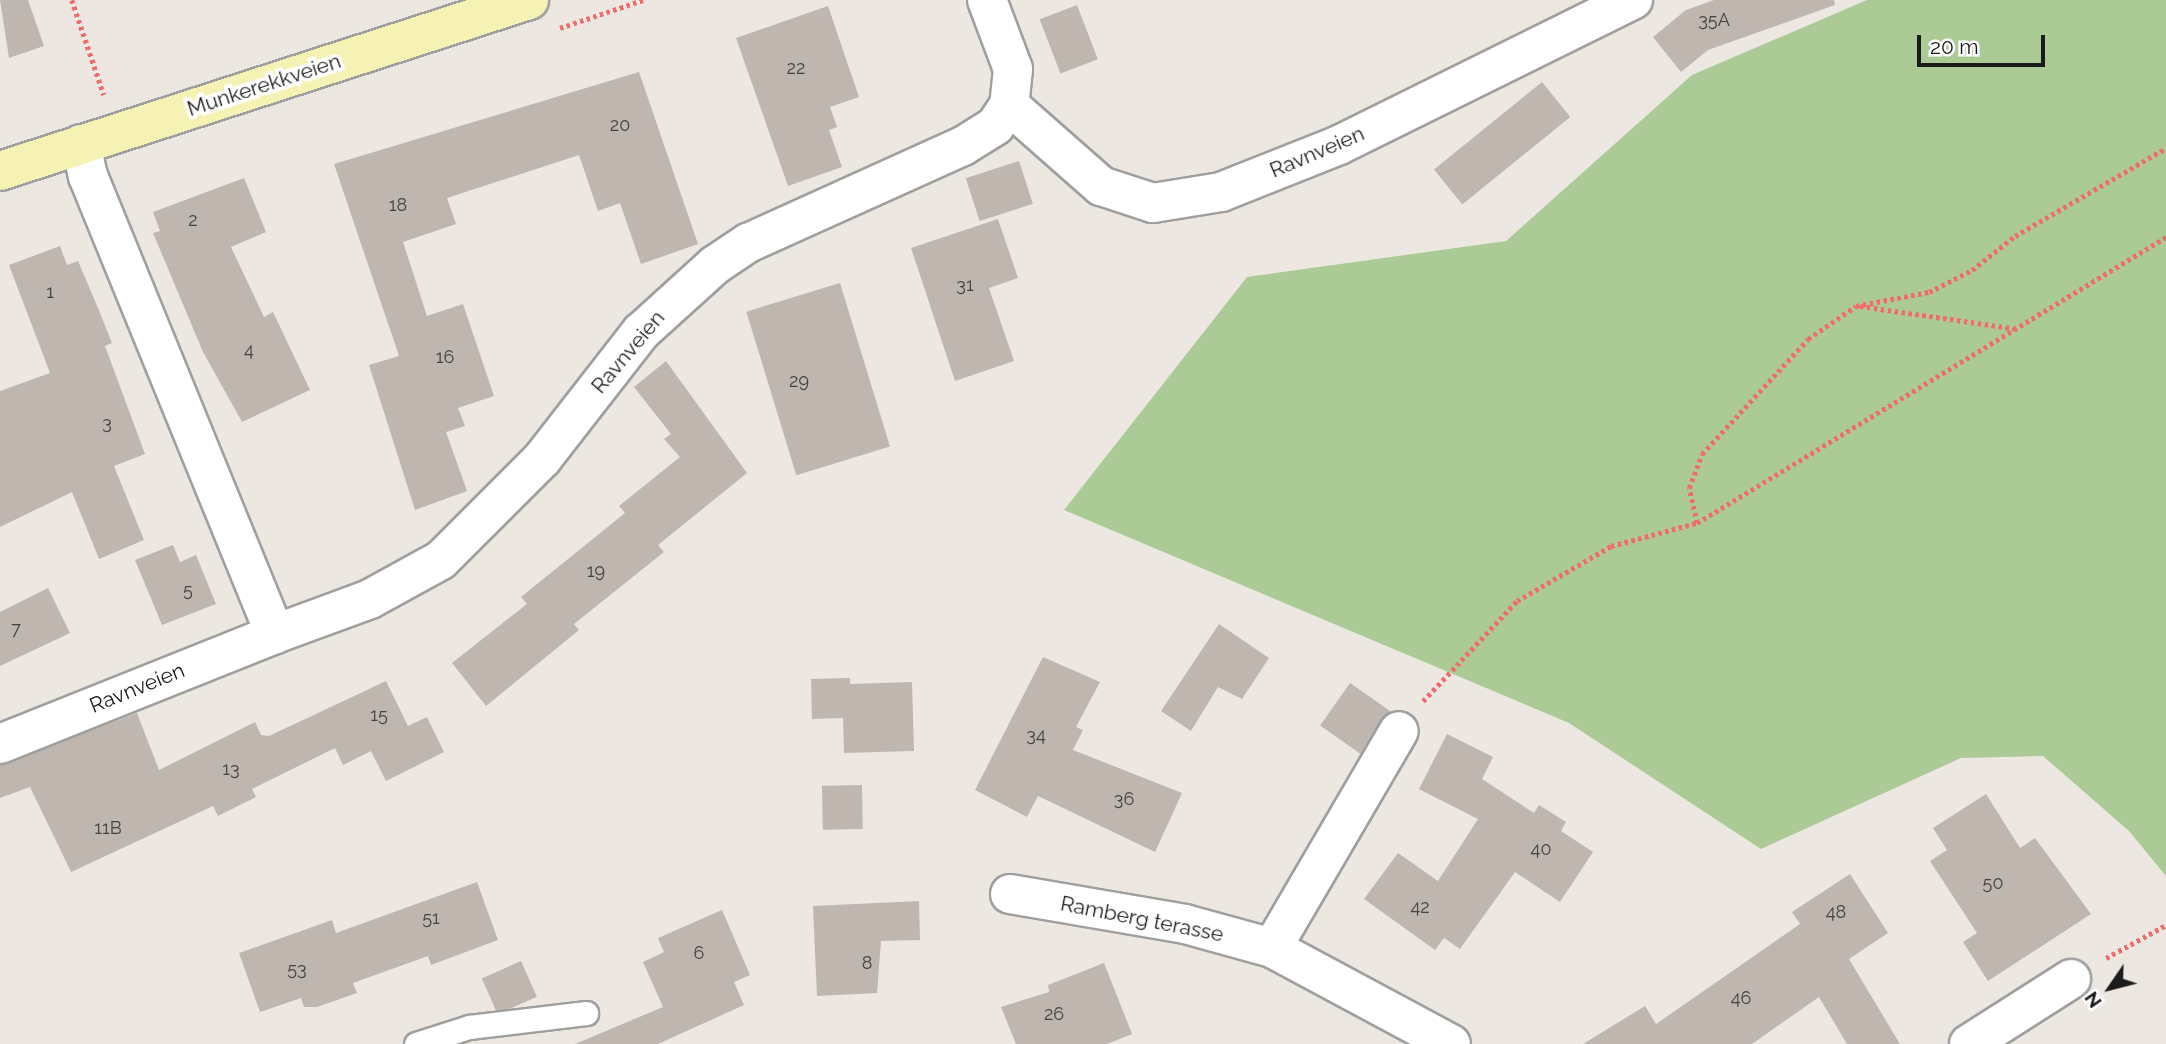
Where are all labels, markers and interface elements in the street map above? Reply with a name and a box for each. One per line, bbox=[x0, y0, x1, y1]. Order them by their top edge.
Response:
house number: 35A bbox=[1698, 9, 1730, 31]
scale bar bbox=[1921, 21, 2049, 65]
text: 20 m bbox=[1930, 34, 1978, 59]
street label: Munkerekkveien bbox=[184, 48, 344, 122]
house number: 22 bbox=[787, 57, 805, 79]
house number: 20 bbox=[610, 114, 630, 136]
street label: Ravnveien bbox=[1266, 121, 1368, 183]
house number: 18 bbox=[389, 194, 407, 216]
house number: 2 bbox=[188, 209, 198, 231]
house number: 31 bbox=[956, 274, 974, 296]
house number: 1 bbox=[46, 281, 54, 303]
street label: Ravnveien bbox=[586, 306, 670, 398]
house number: 4 bbox=[244, 339, 254, 361]
house number: 16 bbox=[436, 346, 454, 368]
house number: 29 bbox=[789, 370, 809, 392]
house number: 3 bbox=[102, 412, 112, 434]
house number: 19 bbox=[587, 560, 605, 582]
house number: 5 bbox=[183, 579, 193, 601]
house number: 7 bbox=[11, 618, 21, 640]
street label: Ravnveien bbox=[86, 658, 188, 718]
house number: 15 bbox=[370, 704, 388, 726]
house number: 34 bbox=[1026, 724, 1046, 746]
house number: 13 bbox=[222, 758, 240, 780]
house number: 36 bbox=[1114, 788, 1134, 810]
house number: 11B bbox=[94, 817, 122, 839]
house number: 40 bbox=[1531, 838, 1551, 860]
house number: 50 bbox=[1983, 872, 2003, 894]
street label: Ramberg terasse bbox=[1058, 891, 1226, 947]
house number: 42 bbox=[1410, 896, 1430, 918]
house number: 48 bbox=[1826, 901, 1846, 923]
house number: 51 bbox=[422, 907, 440, 929]
house number: 6 bbox=[694, 942, 704, 964]
house number: 8 bbox=[862, 952, 872, 974]
north arrow bbox=[2075, 953, 2145, 1023]
house number: 53 bbox=[287, 958, 307, 980]
house number: 46 bbox=[1731, 987, 1751, 1009]
text: N bbox=[2080, 988, 2106, 1012]
house number: 26 bbox=[1044, 1003, 1064, 1025]

